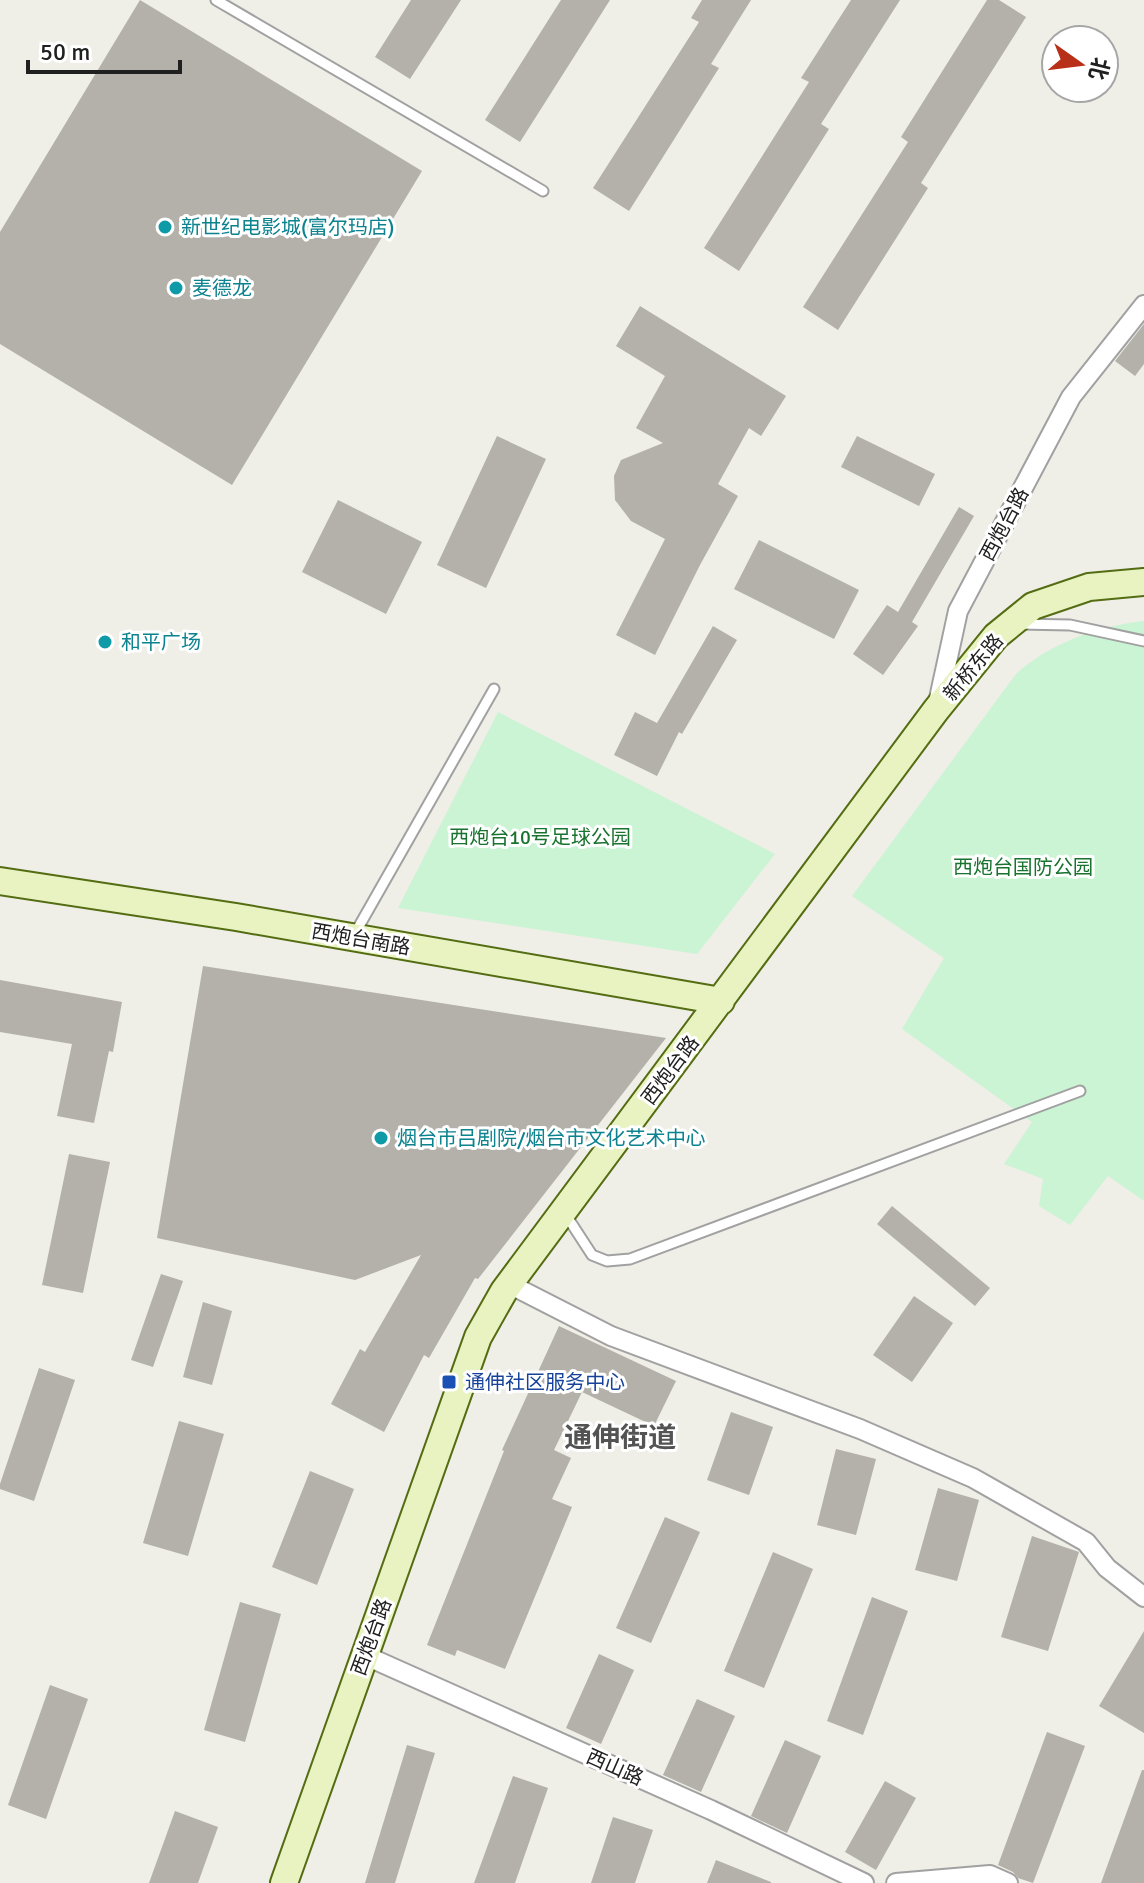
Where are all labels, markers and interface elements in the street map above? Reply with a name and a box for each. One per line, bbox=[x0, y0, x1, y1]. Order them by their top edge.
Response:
scale bar bbox=[28, 24, 180, 74]
north arrow bbox=[1040, 24, 1120, 104]
text: 50 m bbox=[40, 37, 90, 67]
text: 北 bbox=[1083, 55, 1115, 83]
place label: 新世纪电影城(富尔玛店) bbox=[181, 215, 394, 240]
marker: 新世纪电影城(富尔玛店) bbox=[156, 218, 174, 236]
place label: 麦德龙 bbox=[192, 276, 252, 301]
marker: 麦德龙 bbox=[167, 279, 185, 297]
street label: 西炮台路 bbox=[975, 483, 1034, 565]
street label: 新桥东路 bbox=[938, 629, 1009, 706]
place label: 和平广场 bbox=[121, 630, 201, 655]
marker: 和平广场 bbox=[96, 633, 114, 651]
park label: 西炮台10号足球公园 bbox=[449, 825, 631, 850]
park label: 西炮台国防公园 bbox=[953, 855, 1093, 880]
street label: 西炮台南路 bbox=[310, 918, 412, 960]
street label: 西炮台路 bbox=[636, 1031, 704, 1110]
place label: 烟台市吕剧院/烟台市文化艺术中心 bbox=[397, 1126, 705, 1151]
marker: 烟台市吕剧院/烟台市文化艺术中心 bbox=[372, 1129, 390, 1147]
place label: 通伸社区服务中心 bbox=[465, 1370, 625, 1395]
marker: 通伸社区服务中心 bbox=[440, 1373, 458, 1391]
district label: 通伸街道 bbox=[564, 1421, 676, 1455]
street label: 西炮台路 bbox=[346, 1595, 397, 1679]
street label: 西山路 bbox=[582, 1744, 647, 1791]

